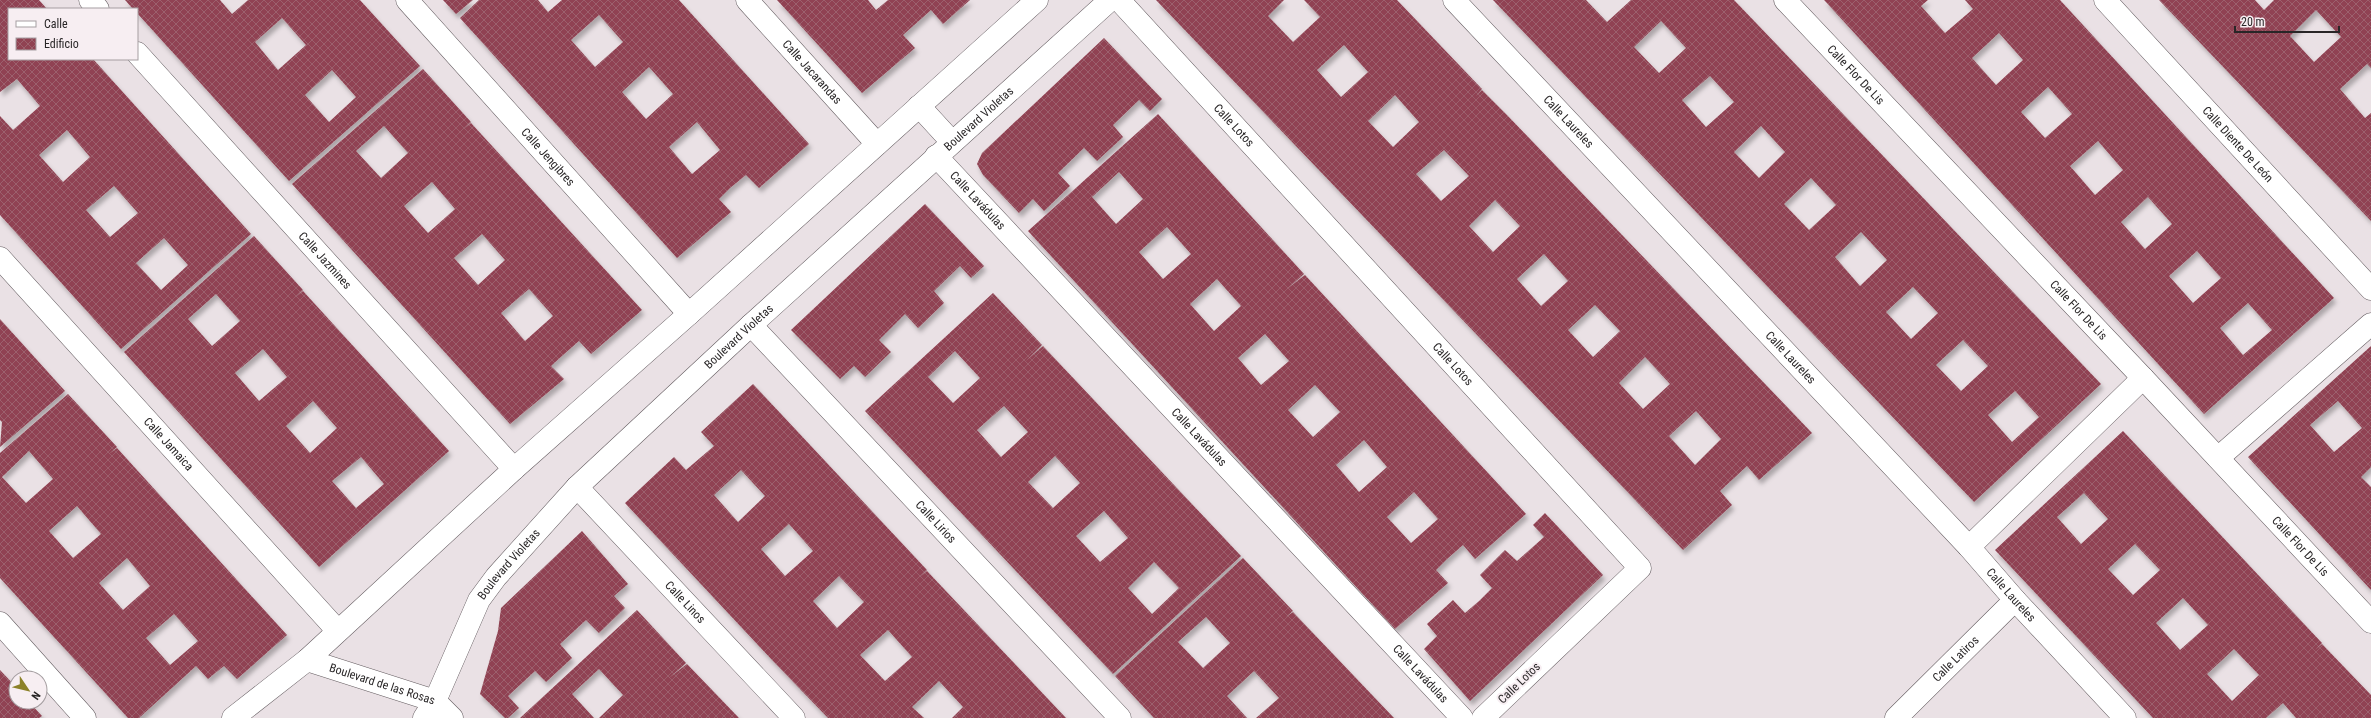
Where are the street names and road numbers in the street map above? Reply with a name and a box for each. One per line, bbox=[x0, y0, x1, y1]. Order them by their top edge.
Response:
street label: Calle Jacarandas bbox=[779, 37, 845, 107]
street label: Calle Flor De Lis bbox=[1824, 42, 1887, 107]
street label: Boulevard Violetas bbox=[941, 84, 1016, 154]
street label: Calle Laureles bbox=[1540, 92, 1596, 151]
street label: Calle Lotos bbox=[1211, 101, 1257, 150]
street label: Calle Diente De León bbox=[2199, 103, 2276, 185]
street label: Calle Jengibres bbox=[518, 125, 578, 189]
street label: Calle Lavádulas bbox=[947, 169, 1008, 232]
street label: Calle Jazmines bbox=[296, 229, 354, 292]
street label: Calle Flor De Lis bbox=[2047, 277, 2110, 343]
street label: Boulevard Violetas bbox=[702, 301, 776, 372]
street label: Calle Laureles bbox=[1763, 328, 1819, 387]
street label: Calle Lotos bbox=[1430, 340, 1476, 388]
street label: Calle Lavádulas bbox=[1169, 405, 1230, 469]
street label: Calle Jamaica bbox=[141, 415, 196, 474]
street label: Calle Lirios bbox=[913, 498, 959, 546]
street label: Calle Flor De Lis bbox=[2269, 514, 2332, 579]
street label: Boulevard Violetas bbox=[475, 526, 543, 602]
street label: Calle Laureles bbox=[1984, 565, 2038, 624]
street label: Calle Linos bbox=[662, 578, 708, 626]
street label: Calle Latiros bbox=[1930, 633, 1982, 685]
street label: Calle Lavádulas bbox=[1390, 642, 1451, 706]
street label: Calle Lotos bbox=[1495, 660, 1543, 706]
street label: Boulevard de las Rosas bbox=[328, 661, 437, 708]

